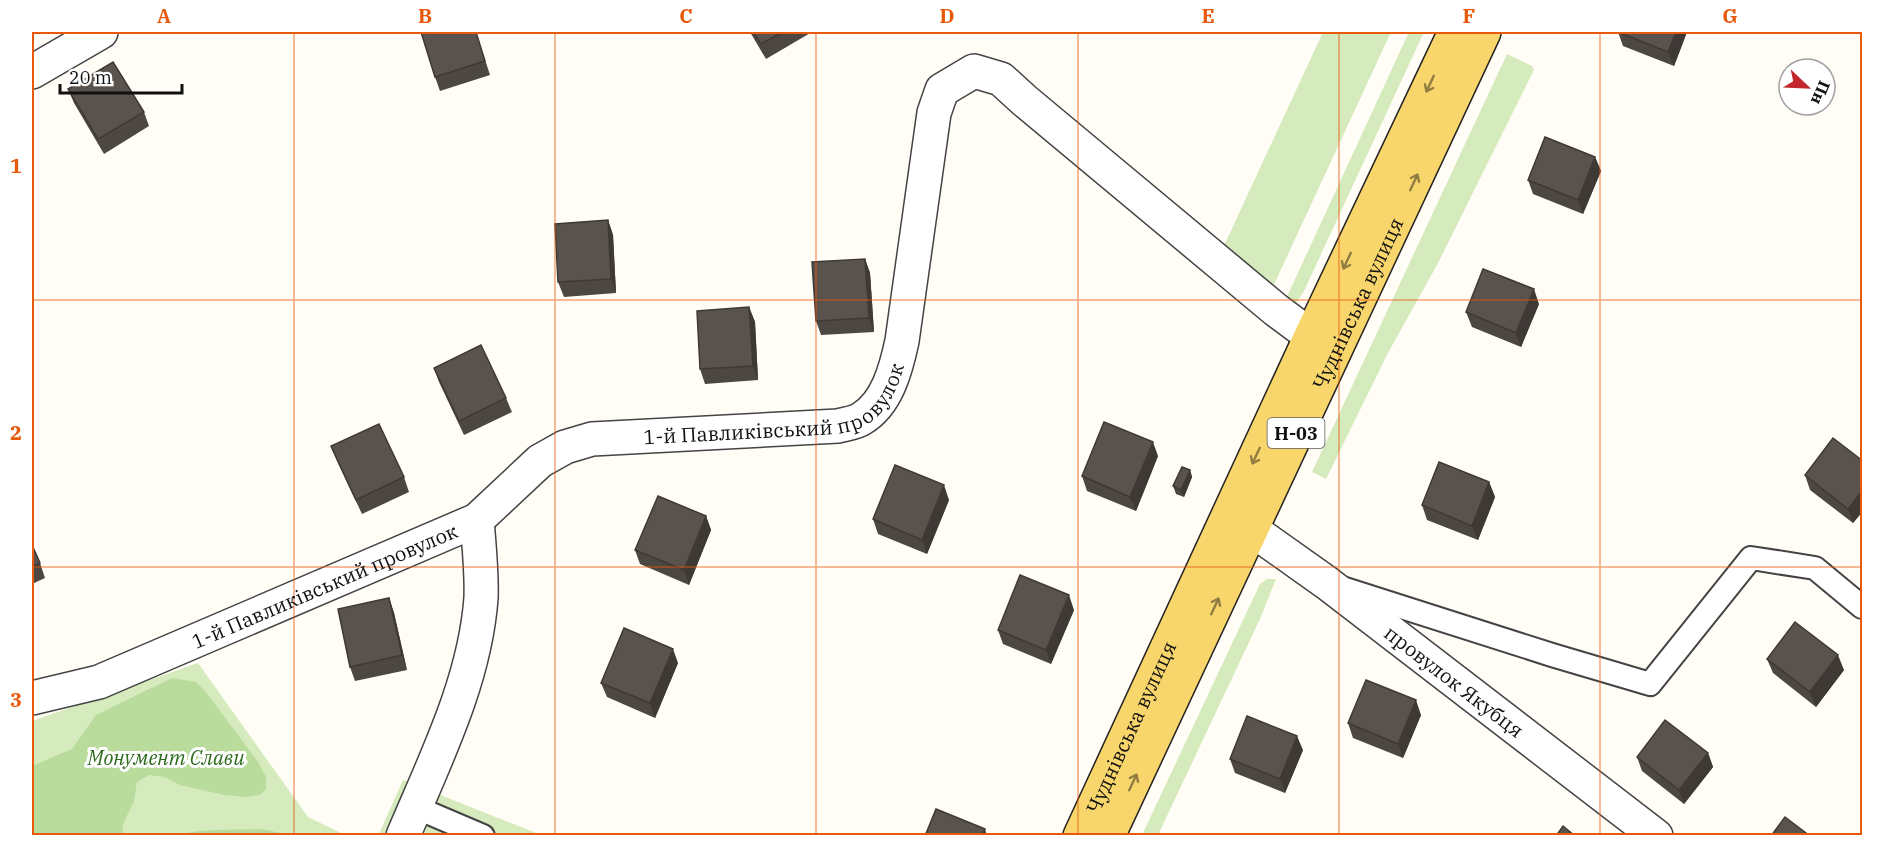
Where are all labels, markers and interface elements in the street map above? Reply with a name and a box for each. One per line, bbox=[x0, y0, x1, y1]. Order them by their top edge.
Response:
text: A bbox=[157, 2, 171, 29]
text: B bbox=[418, 2, 432, 29]
text: C bbox=[679, 2, 693, 29]
text: D bbox=[939, 2, 955, 29]
text: E bbox=[1201, 2, 1215, 29]
text: F bbox=[1463, 2, 1475, 29]
text: G bbox=[1722, 2, 1738, 29]
scale bar bbox=[60, 57, 182, 95]
north arrow bbox=[1777, 57, 1837, 117]
text: 20 m bbox=[69, 66, 112, 89]
one-way arrow bbox=[1424, 75, 1436, 93]
text: Пн bbox=[1807, 78, 1835, 108]
text: 1 bbox=[10, 152, 22, 179]
one-way arrow bbox=[1408, 173, 1420, 191]
street label: Чуднівська вулиця bbox=[1305, 213, 1409, 394]
one-way arrow bbox=[1340, 251, 1352, 269]
street label: 1-й Павликівський провулок bbox=[643, 359, 910, 450]
road number: Н-03 bbox=[1268, 418, 1324, 448]
text: 2 bbox=[10, 419, 22, 446]
one-way arrow bbox=[1249, 447, 1261, 465]
street label: 1-й Павликівський провулок bbox=[187, 516, 462, 654]
one-way arrow bbox=[1210, 597, 1222, 615]
street label: провулок Якубця bbox=[1379, 619, 1530, 743]
street label: Чуднівська вулиця bbox=[1079, 637, 1182, 817]
text: 3 bbox=[10, 686, 22, 713]
park label: Монумент Слави bbox=[86, 744, 245, 771]
one-way arrow bbox=[1128, 774, 1139, 792]

